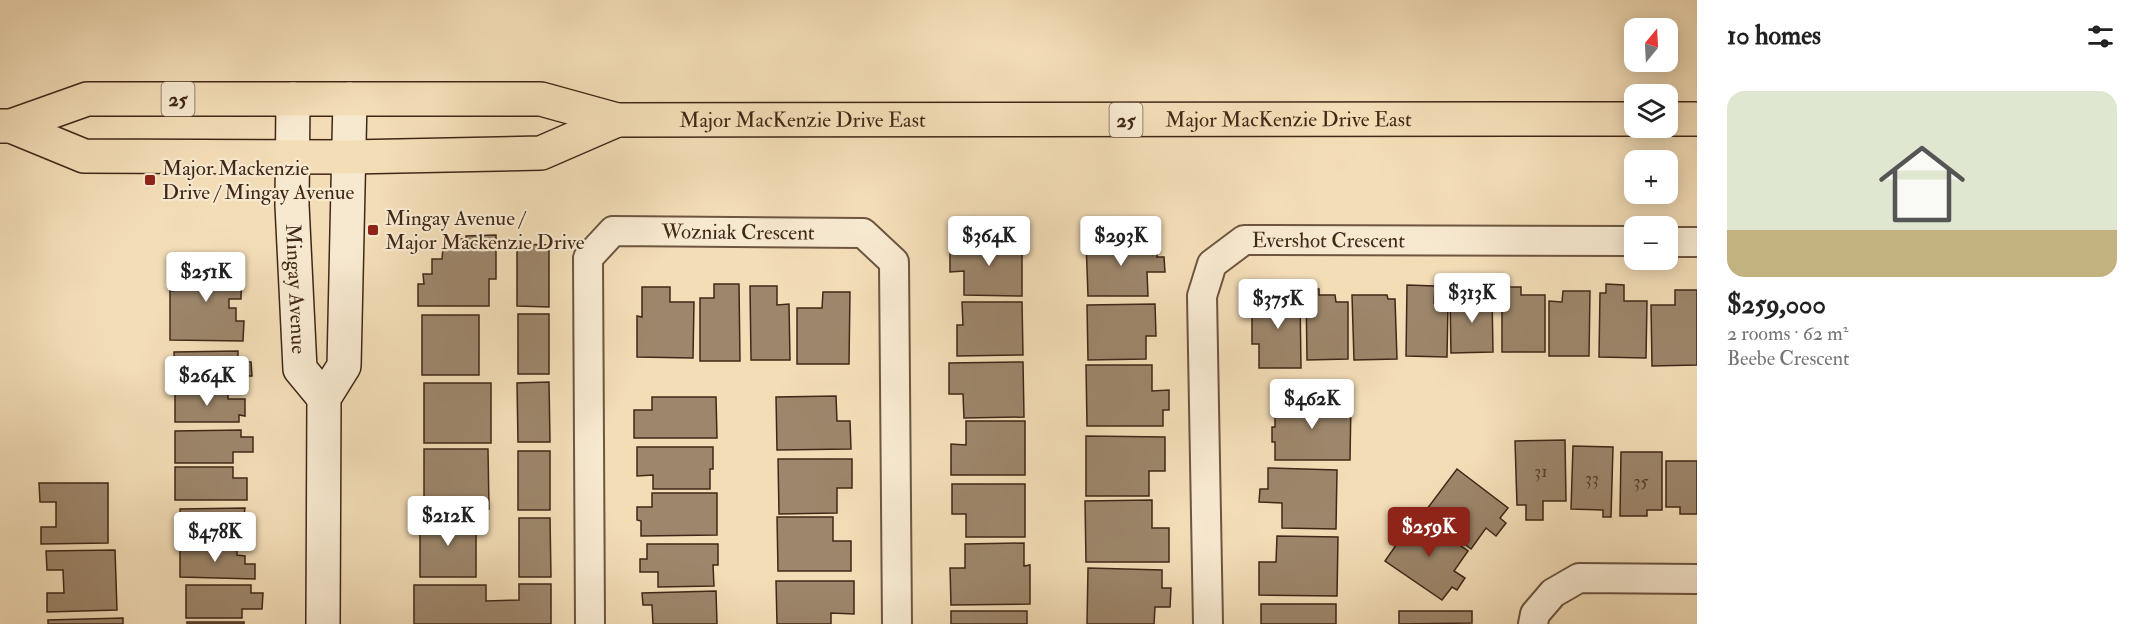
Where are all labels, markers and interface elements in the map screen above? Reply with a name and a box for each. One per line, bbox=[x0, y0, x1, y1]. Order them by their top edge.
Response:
north arrow bbox=[1624, 18, 1678, 72]
map controls bbox=[1624, 18, 1678, 270]
text: 10 homes bbox=[1727, 20, 1821, 52]
icon: filters bbox=[2084, 20, 2117, 53]
road number: 25 bbox=[162, 82, 195, 116]
button: layers bbox=[1624, 84, 1678, 138]
road number: 25 bbox=[1110, 103, 1142, 137]
street label: Major MacKenzie Drive East bbox=[1165, 106, 1412, 133]
street label: Major MacKenzie Drive East bbox=[679, 107, 926, 134]
icon: home bbox=[1868, 130, 1976, 238]
button: + bbox=[1624, 150, 1678, 204]
place label: Major Mackenzie Drive / Mingay Avenue bbox=[162, 155, 355, 206]
marker: Major Mackenzie Drive / Mingay Avenue bbox=[143, 173, 157, 187]
place label: Mingay Avenue / Major Mackenzie Drive bbox=[385, 205, 585, 256]
pin: $364K bbox=[947, 216, 1031, 267]
pin: $293K bbox=[1079, 216, 1163, 267]
button: − bbox=[1624, 216, 1678, 270]
street label: Wozniak Crescent bbox=[661, 218, 815, 247]
street label: Mingay Avenue bbox=[279, 223, 312, 355]
marker: Mingay Avenue / Major Mackenzie Drive bbox=[366, 223, 380, 237]
text: $364K bbox=[962, 223, 1016, 248]
text: $293K bbox=[1094, 223, 1148, 248]
street label: Evershot Crescent bbox=[1252, 227, 1405, 254]
pin: $251K bbox=[164, 252, 248, 303]
text: $251K bbox=[180, 259, 232, 284]
pin: $313K bbox=[1430, 273, 1514, 324]
pin: $375K bbox=[1236, 279, 1320, 330]
text: $313K bbox=[1448, 280, 1496, 305]
text: $375K bbox=[1253, 286, 1303, 311]
text: $259,000 bbox=[1727, 289, 1826, 321]
text: 2 rooms · 62 m² bbox=[1727, 321, 1848, 346]
text: Beebe Crescent bbox=[1727, 346, 1849, 371]
pin: $264K bbox=[165, 356, 249, 407]
text: $264K bbox=[179, 363, 235, 388]
pin: $462K bbox=[1270, 379, 1354, 430]
text: $462K bbox=[1284, 386, 1340, 411]
house number: 31 bbox=[1534, 460, 1548, 483]
house number: 33 bbox=[1585, 467, 1599, 490]
house number: 35 bbox=[1634, 470, 1648, 493]
pin: $212K bbox=[406, 496, 490, 547]
text: $212K bbox=[422, 503, 474, 528]
pin: $259K bbox=[1387, 507, 1471, 558]
pin: $478K bbox=[173, 512, 257, 563]
text: $259K bbox=[1402, 514, 1456, 539]
text: $478K bbox=[188, 519, 242, 544]

